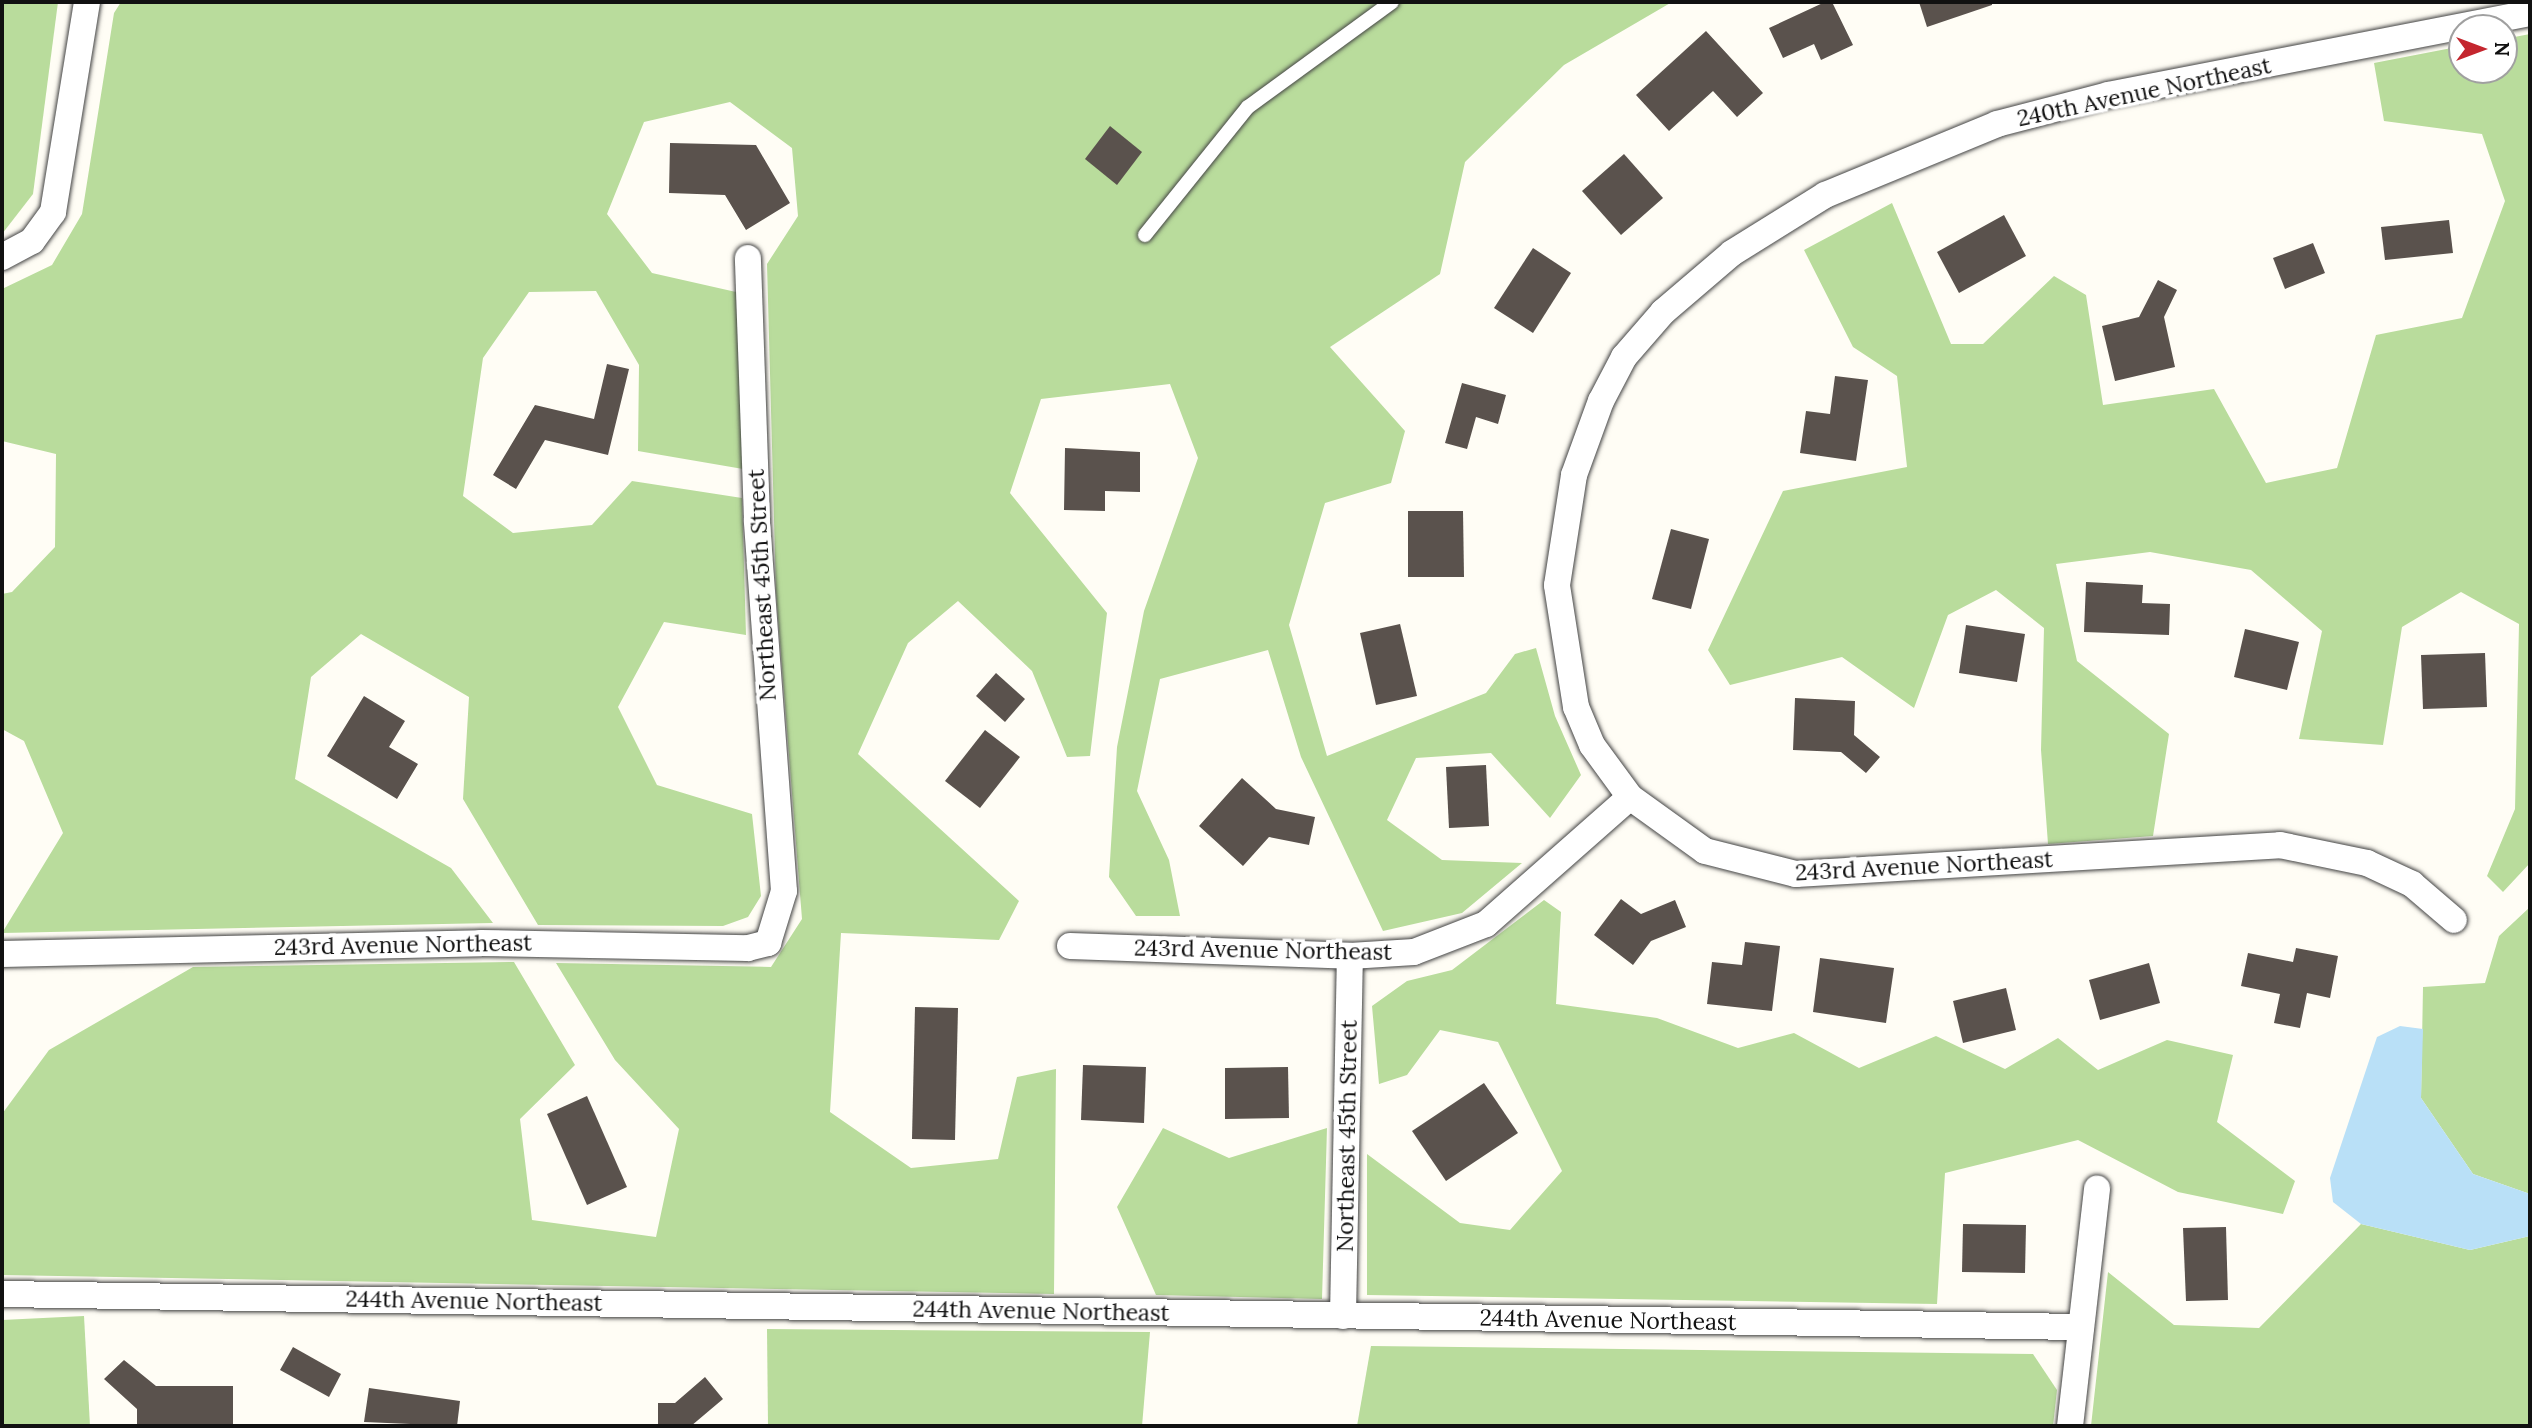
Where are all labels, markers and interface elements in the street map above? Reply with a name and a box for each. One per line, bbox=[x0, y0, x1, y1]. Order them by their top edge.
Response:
north arrow bbox=[2448, 14, 2518, 84]
text: N bbox=[2490, 42, 2514, 56]
street label: 240th Avenue Northeast bbox=[2015, 52, 2273, 132]
street label: Northeast 45th Street bbox=[742, 468, 782, 702]
street label: 243rd Avenue Northeast bbox=[1794, 845, 2054, 887]
street label: 243rd Avenue Northeast bbox=[274, 929, 532, 961]
street label: 243rd Avenue Northeast bbox=[1134, 934, 1392, 966]
street label: Northeast 45th Street bbox=[1331, 1020, 1363, 1252]
street label: 244th Avenue Northeast bbox=[345, 1285, 603, 1317]
street label: 244th Avenue Northeast bbox=[912, 1295, 1170, 1327]
street label: 244th Avenue Northeast bbox=[1479, 1304, 1737, 1336]

